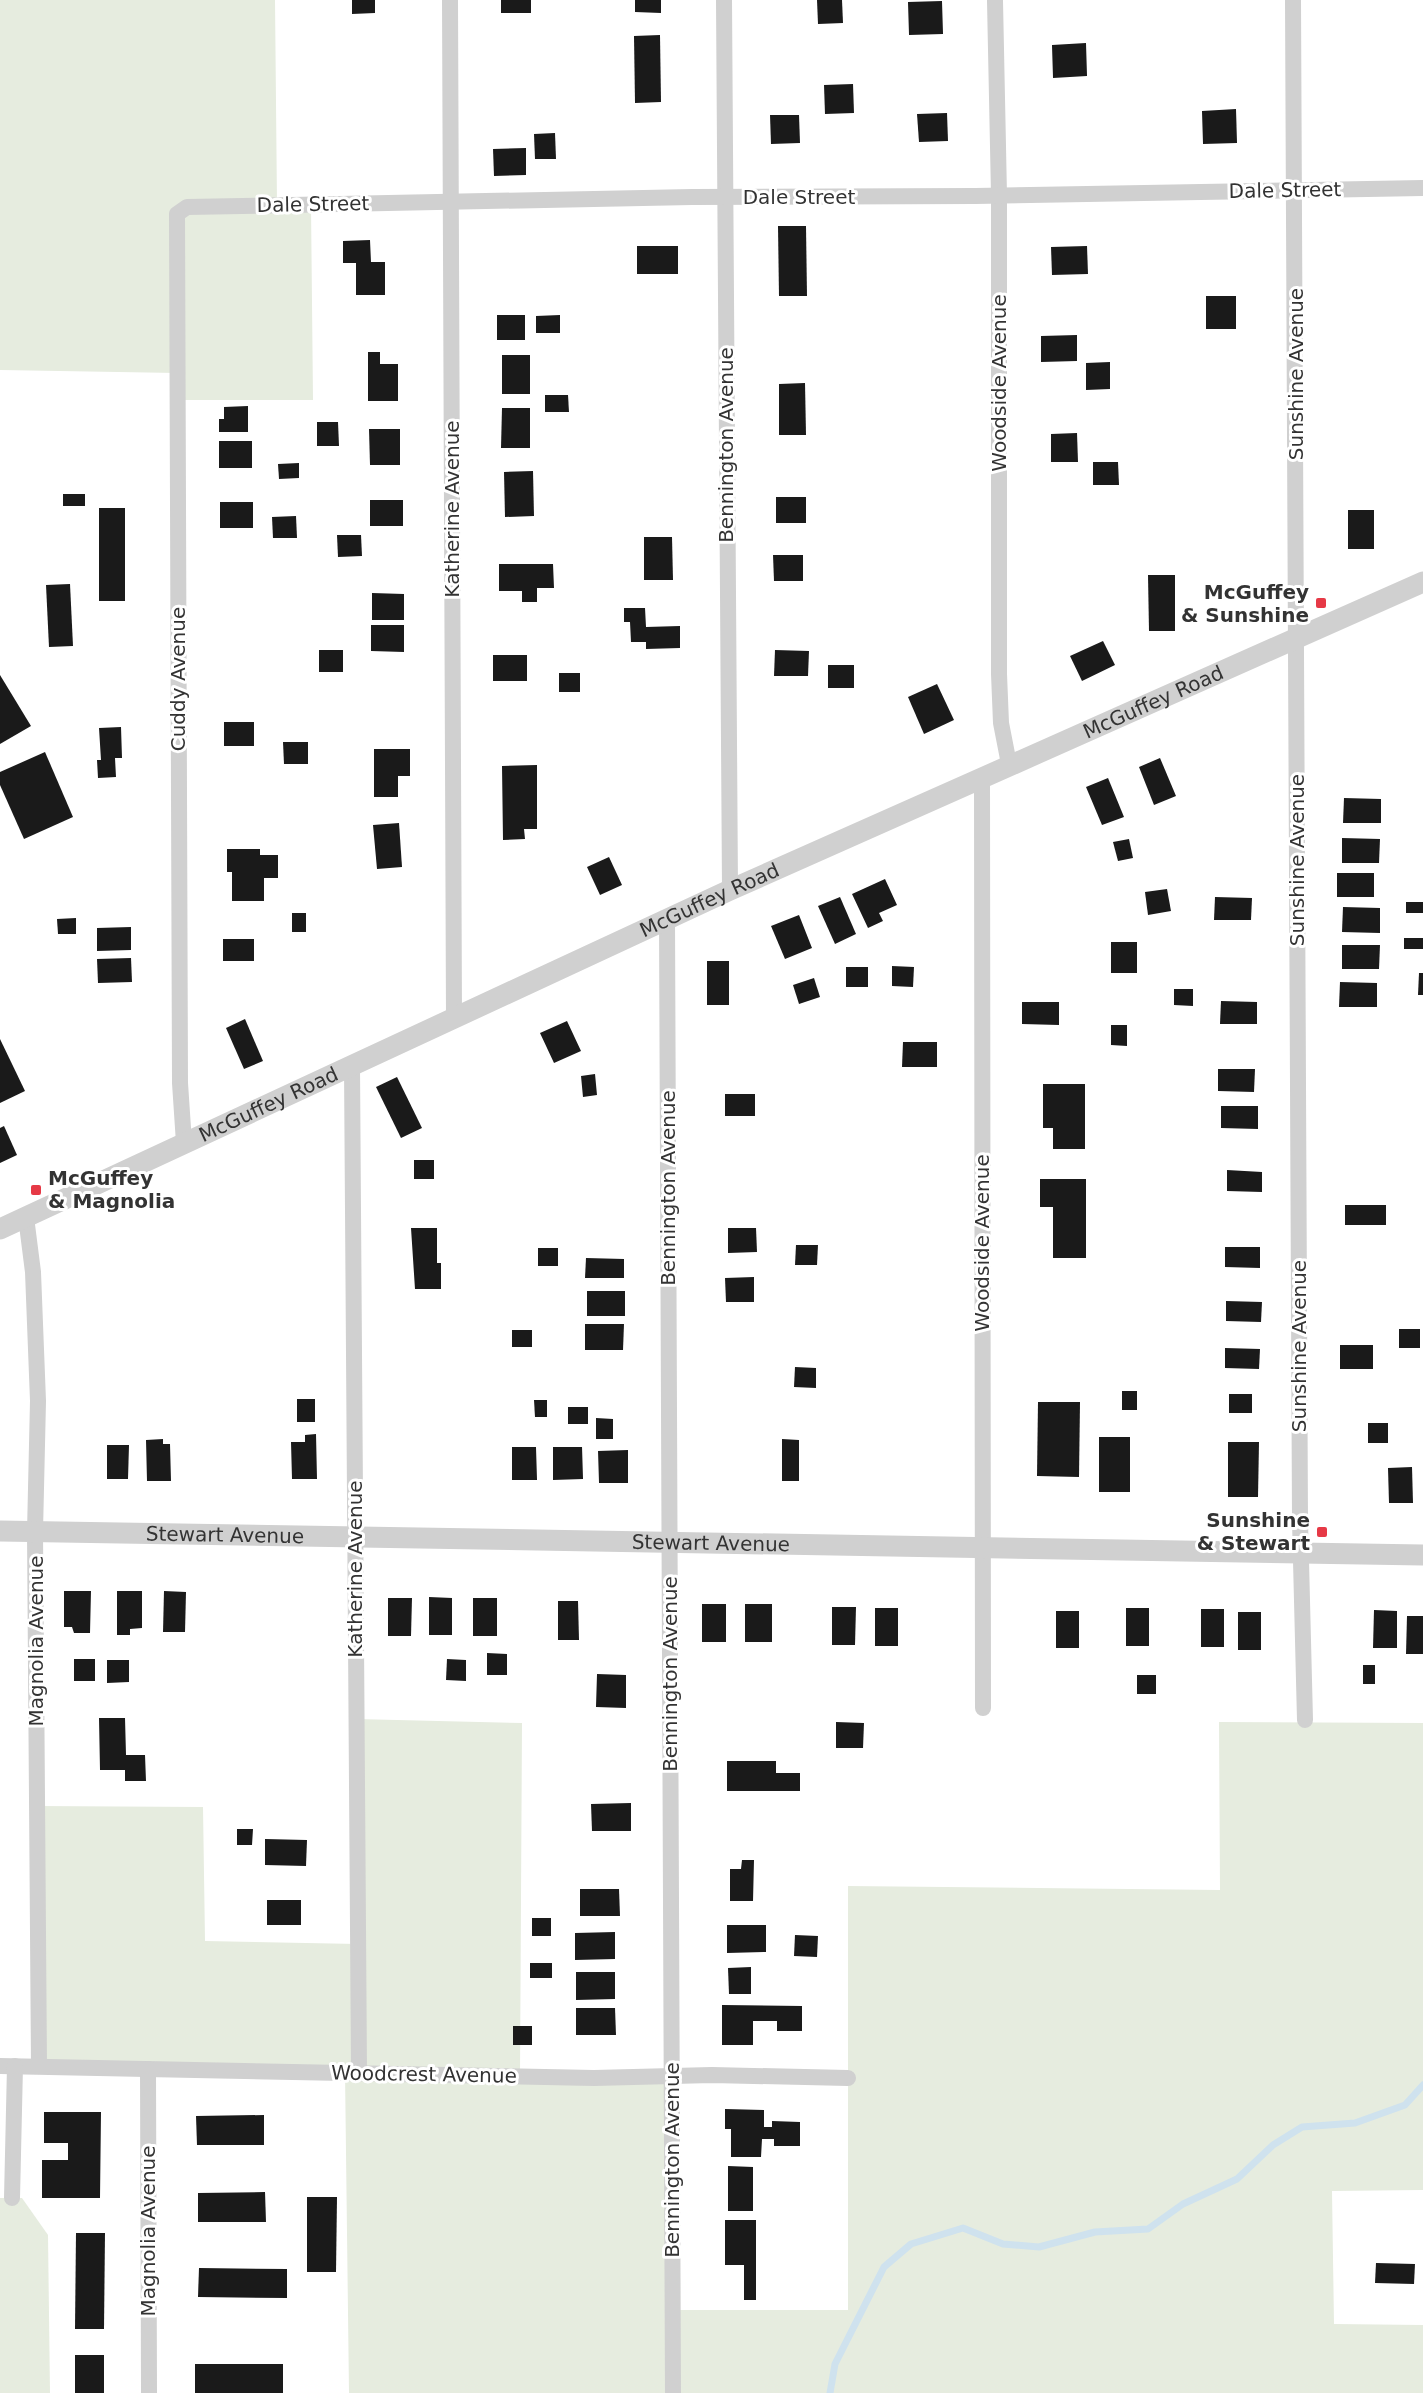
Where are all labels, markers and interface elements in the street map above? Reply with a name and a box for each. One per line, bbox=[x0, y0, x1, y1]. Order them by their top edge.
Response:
street label: Dale Street bbox=[1228, 177, 1342, 203]
street label: Dale Street bbox=[743, 185, 855, 209]
street label: Dale Street bbox=[256, 191, 370, 217]
street label: Sunshine Avenue bbox=[1284, 288, 1308, 460]
street label: Woodside Avenue bbox=[987, 294, 1011, 472]
street label: Bennington Avenue bbox=[714, 347, 738, 543]
street label: Katherine Avenue bbox=[440, 420, 464, 598]
place label: McGuffey & Sunshine bbox=[1181, 580, 1309, 627]
marker: McGuffey & Sunshine bbox=[1314, 596, 1328, 610]
street label: Cuddy Avenue bbox=[166, 607, 190, 751]
street label: McGuffey Road bbox=[1079, 660, 1227, 744]
street label: Sunshine Avenue bbox=[1285, 774, 1309, 946]
street label: McGuffey Road bbox=[636, 858, 783, 942]
street label: McGuffey Road bbox=[195, 1062, 342, 1147]
street label: Bennington Avenue bbox=[656, 1090, 680, 1286]
street label: Woodside Avenue bbox=[970, 1154, 994, 1332]
place label: McGuffey & Magnolia bbox=[48, 1166, 175, 1213]
marker: McGuffey & Magnolia bbox=[29, 1183, 43, 1197]
street label: Sunshine Avenue bbox=[1287, 1260, 1311, 1432]
street label: Katherine Avenue bbox=[343, 1480, 367, 1658]
place label: Sunshine & Stewart bbox=[1197, 1508, 1310, 1555]
street label: Stewart Avenue bbox=[146, 1521, 304, 1548]
marker: Sunshine & Stewart bbox=[1315, 1525, 1329, 1539]
street label: Stewart Avenue bbox=[632, 1530, 790, 1556]
street label: Magnolia Avenue bbox=[24, 1555, 48, 1727]
street label: Bennington Avenue bbox=[658, 1576, 682, 1772]
street label: Woodcrest Avenue bbox=[331, 2060, 517, 2088]
street label: Bennington Avenue bbox=[660, 2062, 684, 2258]
street label: Magnolia Avenue bbox=[136, 2145, 160, 2317]

